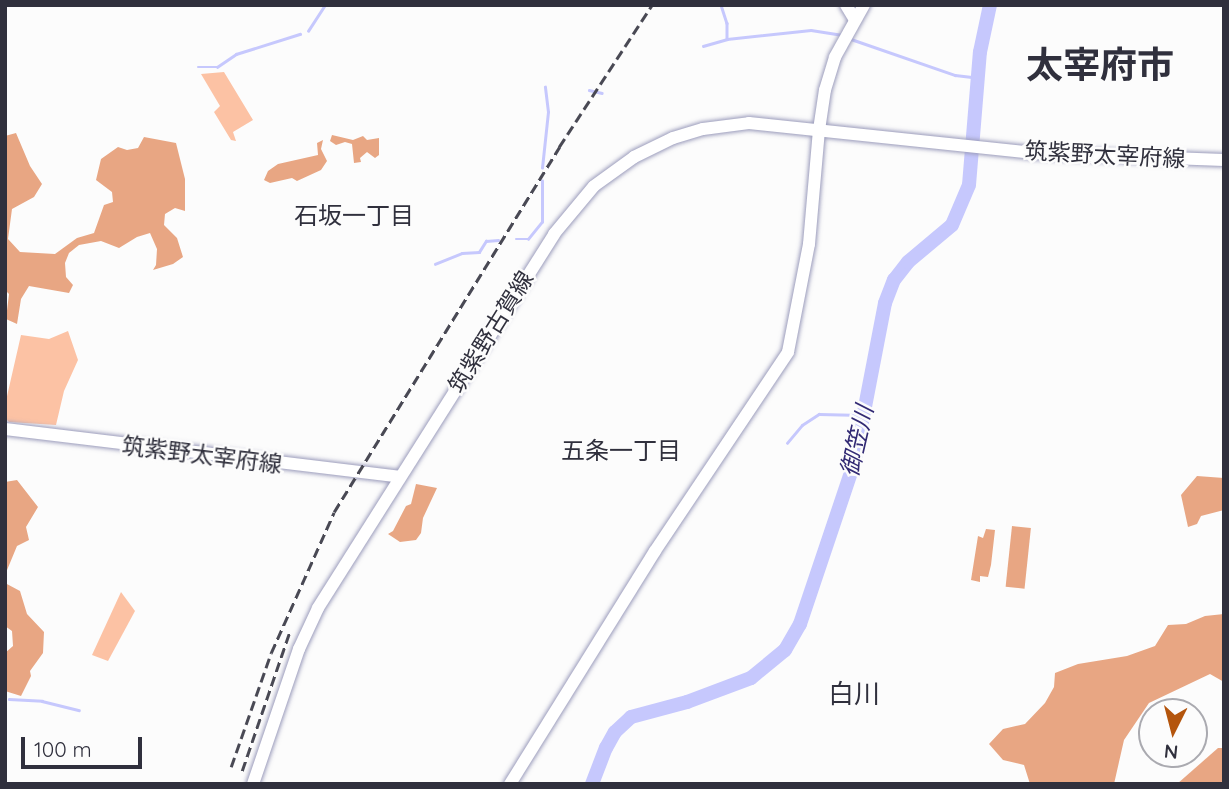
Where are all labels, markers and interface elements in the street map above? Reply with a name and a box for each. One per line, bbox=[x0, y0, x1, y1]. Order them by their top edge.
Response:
district label: 太宰府市 bbox=[1026, 42, 1174, 86]
street label: 筑紫野太宰府線 bbox=[1024, 137, 1186, 173]
district label: 石坂一丁目 bbox=[294, 202, 414, 230]
street label: 筑紫野古賀線 bbox=[443, 266, 539, 398]
water label: 御笠川 bbox=[835, 403, 879, 479]
street label: 筑紫野太宰府線 bbox=[120, 431, 284, 479]
district label: 五条一丁目 bbox=[561, 437, 681, 465]
district label: 白川 bbox=[828, 678, 880, 710]
north arrow bbox=[1138, 698, 1208, 768]
scale bar bbox=[24, 722, 145, 766]
text: 100 m bbox=[34, 736, 92, 762]
text: N bbox=[1163, 739, 1179, 765]

